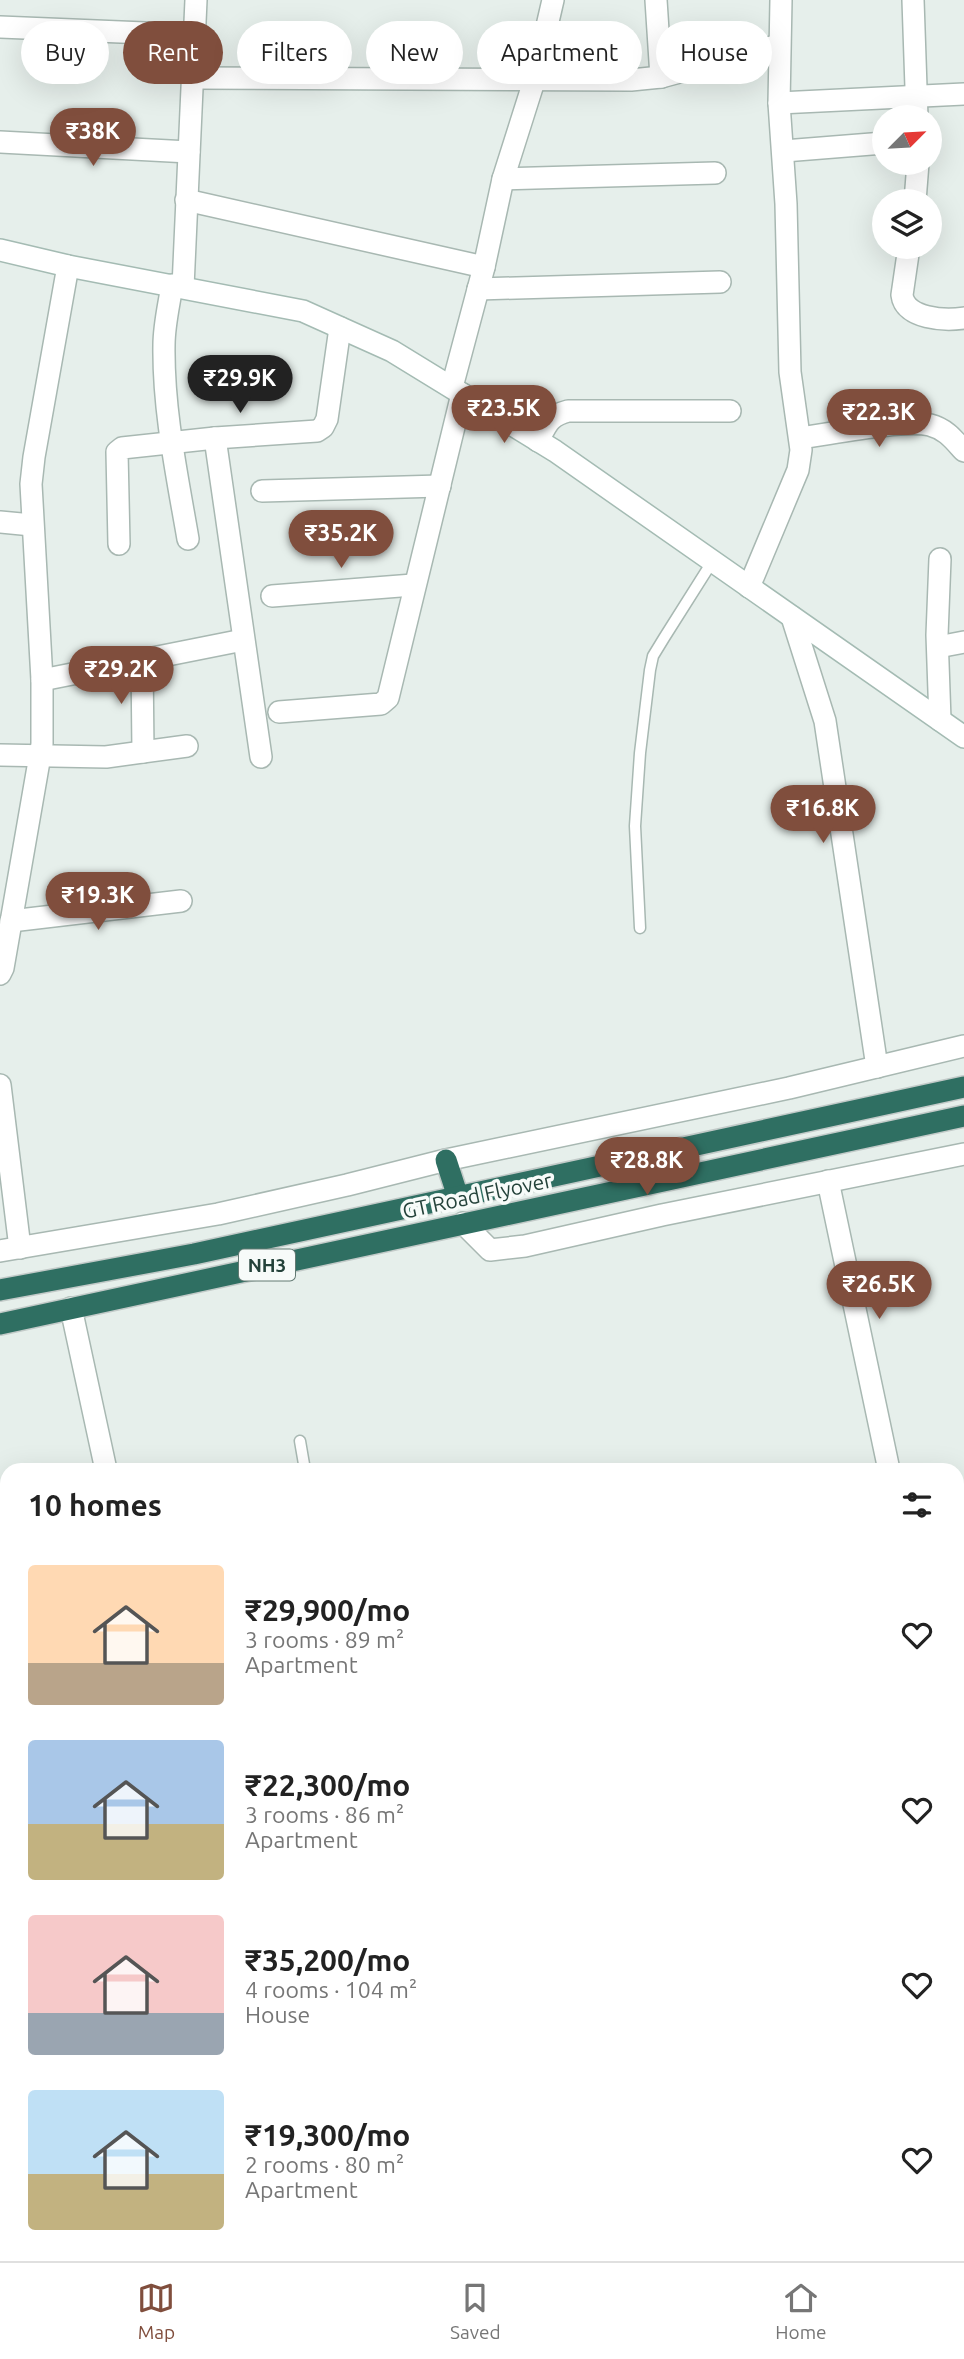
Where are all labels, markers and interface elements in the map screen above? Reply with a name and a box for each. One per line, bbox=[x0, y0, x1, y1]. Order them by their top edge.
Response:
chip: Buy bbox=[21, 21, 109, 84]
chip: Rent bbox=[123, 21, 223, 84]
chip: Filters bbox=[237, 21, 352, 84]
chip: New bbox=[366, 21, 463, 84]
chip: Apartment bbox=[477, 21, 642, 84]
chip: House bbox=[656, 21, 772, 84]
north arrow bbox=[872, 105, 942, 175]
map controls bbox=[872, 105, 942, 259]
pin: ₹38K bbox=[52, 108, 134, 168]
text: ₹38K bbox=[66, 118, 120, 143]
button: layers bbox=[872, 189, 942, 259]
pin: ₹29.9K bbox=[183, 356, 297, 415]
text: ₹29.9K bbox=[204, 365, 276, 390]
pin: ₹23.5K bbox=[447, 386, 561, 445]
pin: ₹22.3K bbox=[822, 390, 936, 449]
text: ₹23.5K bbox=[468, 395, 540, 420]
text: ₹22.3K bbox=[843, 399, 915, 424]
pin: ₹35.2K bbox=[284, 510, 398, 570]
text: ₹35.2K bbox=[305, 520, 377, 545]
pin: ₹29.2K bbox=[64, 646, 178, 706]
text: ₹29.2K bbox=[85, 656, 157, 681]
pin: ₹16.8K bbox=[766, 786, 880, 845]
text: ₹16.8K bbox=[787, 795, 859, 820]
pin: ₹19.3K bbox=[41, 872, 155, 932]
text: ₹19.3K bbox=[62, 882, 134, 907]
pin: ₹28.8K bbox=[590, 1138, 704, 1197]
text: ₹28.8K bbox=[611, 1147, 683, 1172]
street label: GT Road Flyover bbox=[400, 1167, 554, 1223]
road number: NH3 bbox=[239, 1250, 295, 1280]
pin: ₹26.5K bbox=[822, 1262, 936, 1321]
text: ₹26.5K bbox=[843, 1271, 915, 1296]
icon: filters bbox=[898, 1486, 936, 1524]
text: 10 homes bbox=[28, 1488, 162, 1522]
icon: home bbox=[84, 1593, 168, 1677]
text: ₹29,900/mo bbox=[245, 1593, 410, 1627]
icon: heart bbox=[898, 1616, 936, 1654]
text: 3 rooms · 89 m² bbox=[245, 1627, 404, 1652]
text: Apartment bbox=[245, 1652, 358, 1677]
icon: home bbox=[84, 1768, 168, 1852]
text: ₹22,300/mo bbox=[245, 1768, 410, 1802]
icon: heart bbox=[898, 1791, 936, 1829]
text: 3 rooms · 86 m² bbox=[245, 1802, 404, 1827]
text: Apartment bbox=[245, 1827, 358, 1852]
icon: home bbox=[84, 1943, 168, 2027]
text: ₹35,200/mo bbox=[245, 1943, 410, 1977]
icon: heart bbox=[898, 1966, 936, 2004]
text: 4 rooms · 104 m² bbox=[245, 1977, 417, 2002]
text: House bbox=[245, 2002, 310, 2027]
icon: home bbox=[84, 2118, 168, 2202]
text: ₹19,300/mo bbox=[245, 2118, 410, 2152]
icon: heart bbox=[898, 2141, 936, 2179]
text: 2 rooms · 80 m² bbox=[245, 2152, 404, 2177]
text: Apartment bbox=[245, 2177, 358, 2202]
tab: Map bbox=[137, 2279, 175, 2343]
tab: Saved bbox=[450, 2279, 501, 2343]
tab: Home bbox=[775, 2279, 827, 2343]

